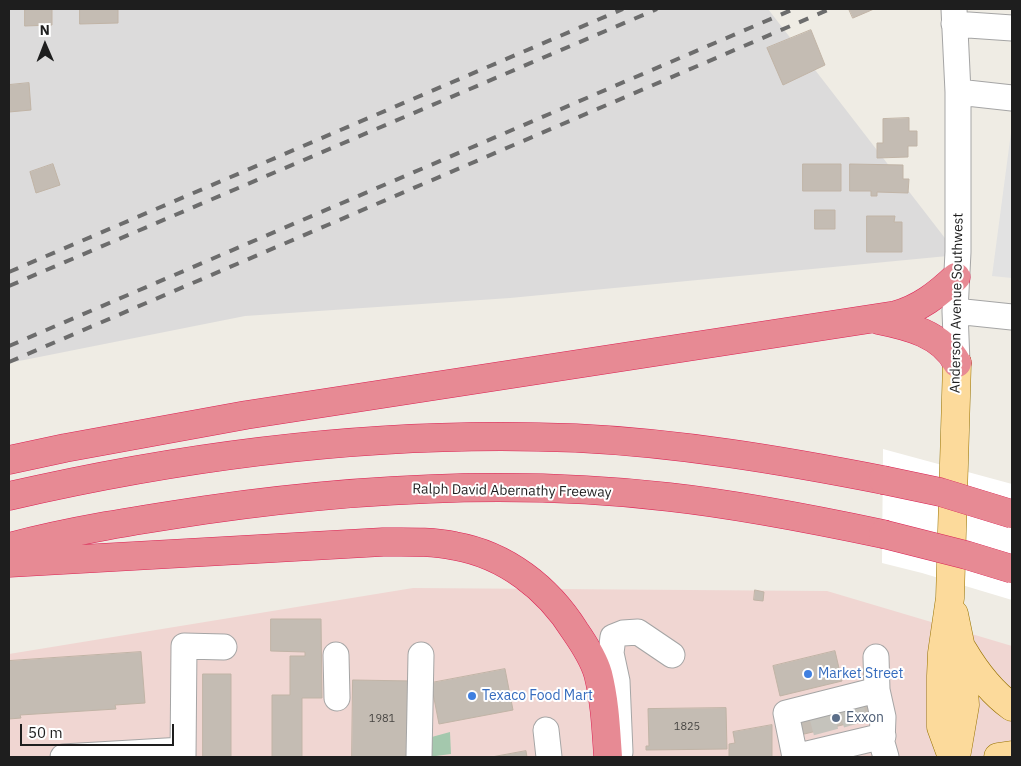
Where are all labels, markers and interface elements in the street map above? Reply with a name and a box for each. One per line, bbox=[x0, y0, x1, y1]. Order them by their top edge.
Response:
north arrow bbox=[20, 20, 70, 70]
text: N bbox=[40, 21, 50, 39]
street label: Anderson Avenue Southwest bbox=[947, 213, 967, 393]
street label: Ralph David Abernathy Freeway bbox=[412, 481, 612, 501]
place label: Market Street bbox=[818, 666, 903, 682]
marker: Market Street bbox=[802, 668, 814, 680]
place label: Texaco Food Mart bbox=[482, 688, 593, 704]
marker: Texaco Food Mart bbox=[466, 690, 478, 702]
place label: Exxon bbox=[846, 710, 884, 726]
house number: 1981 bbox=[369, 712, 395, 726]
marker: Exxon bbox=[830, 712, 842, 724]
scale bar bbox=[22, 714, 176, 746]
house number: 1825 bbox=[674, 720, 700, 734]
text: 50 m bbox=[28, 723, 63, 742]

